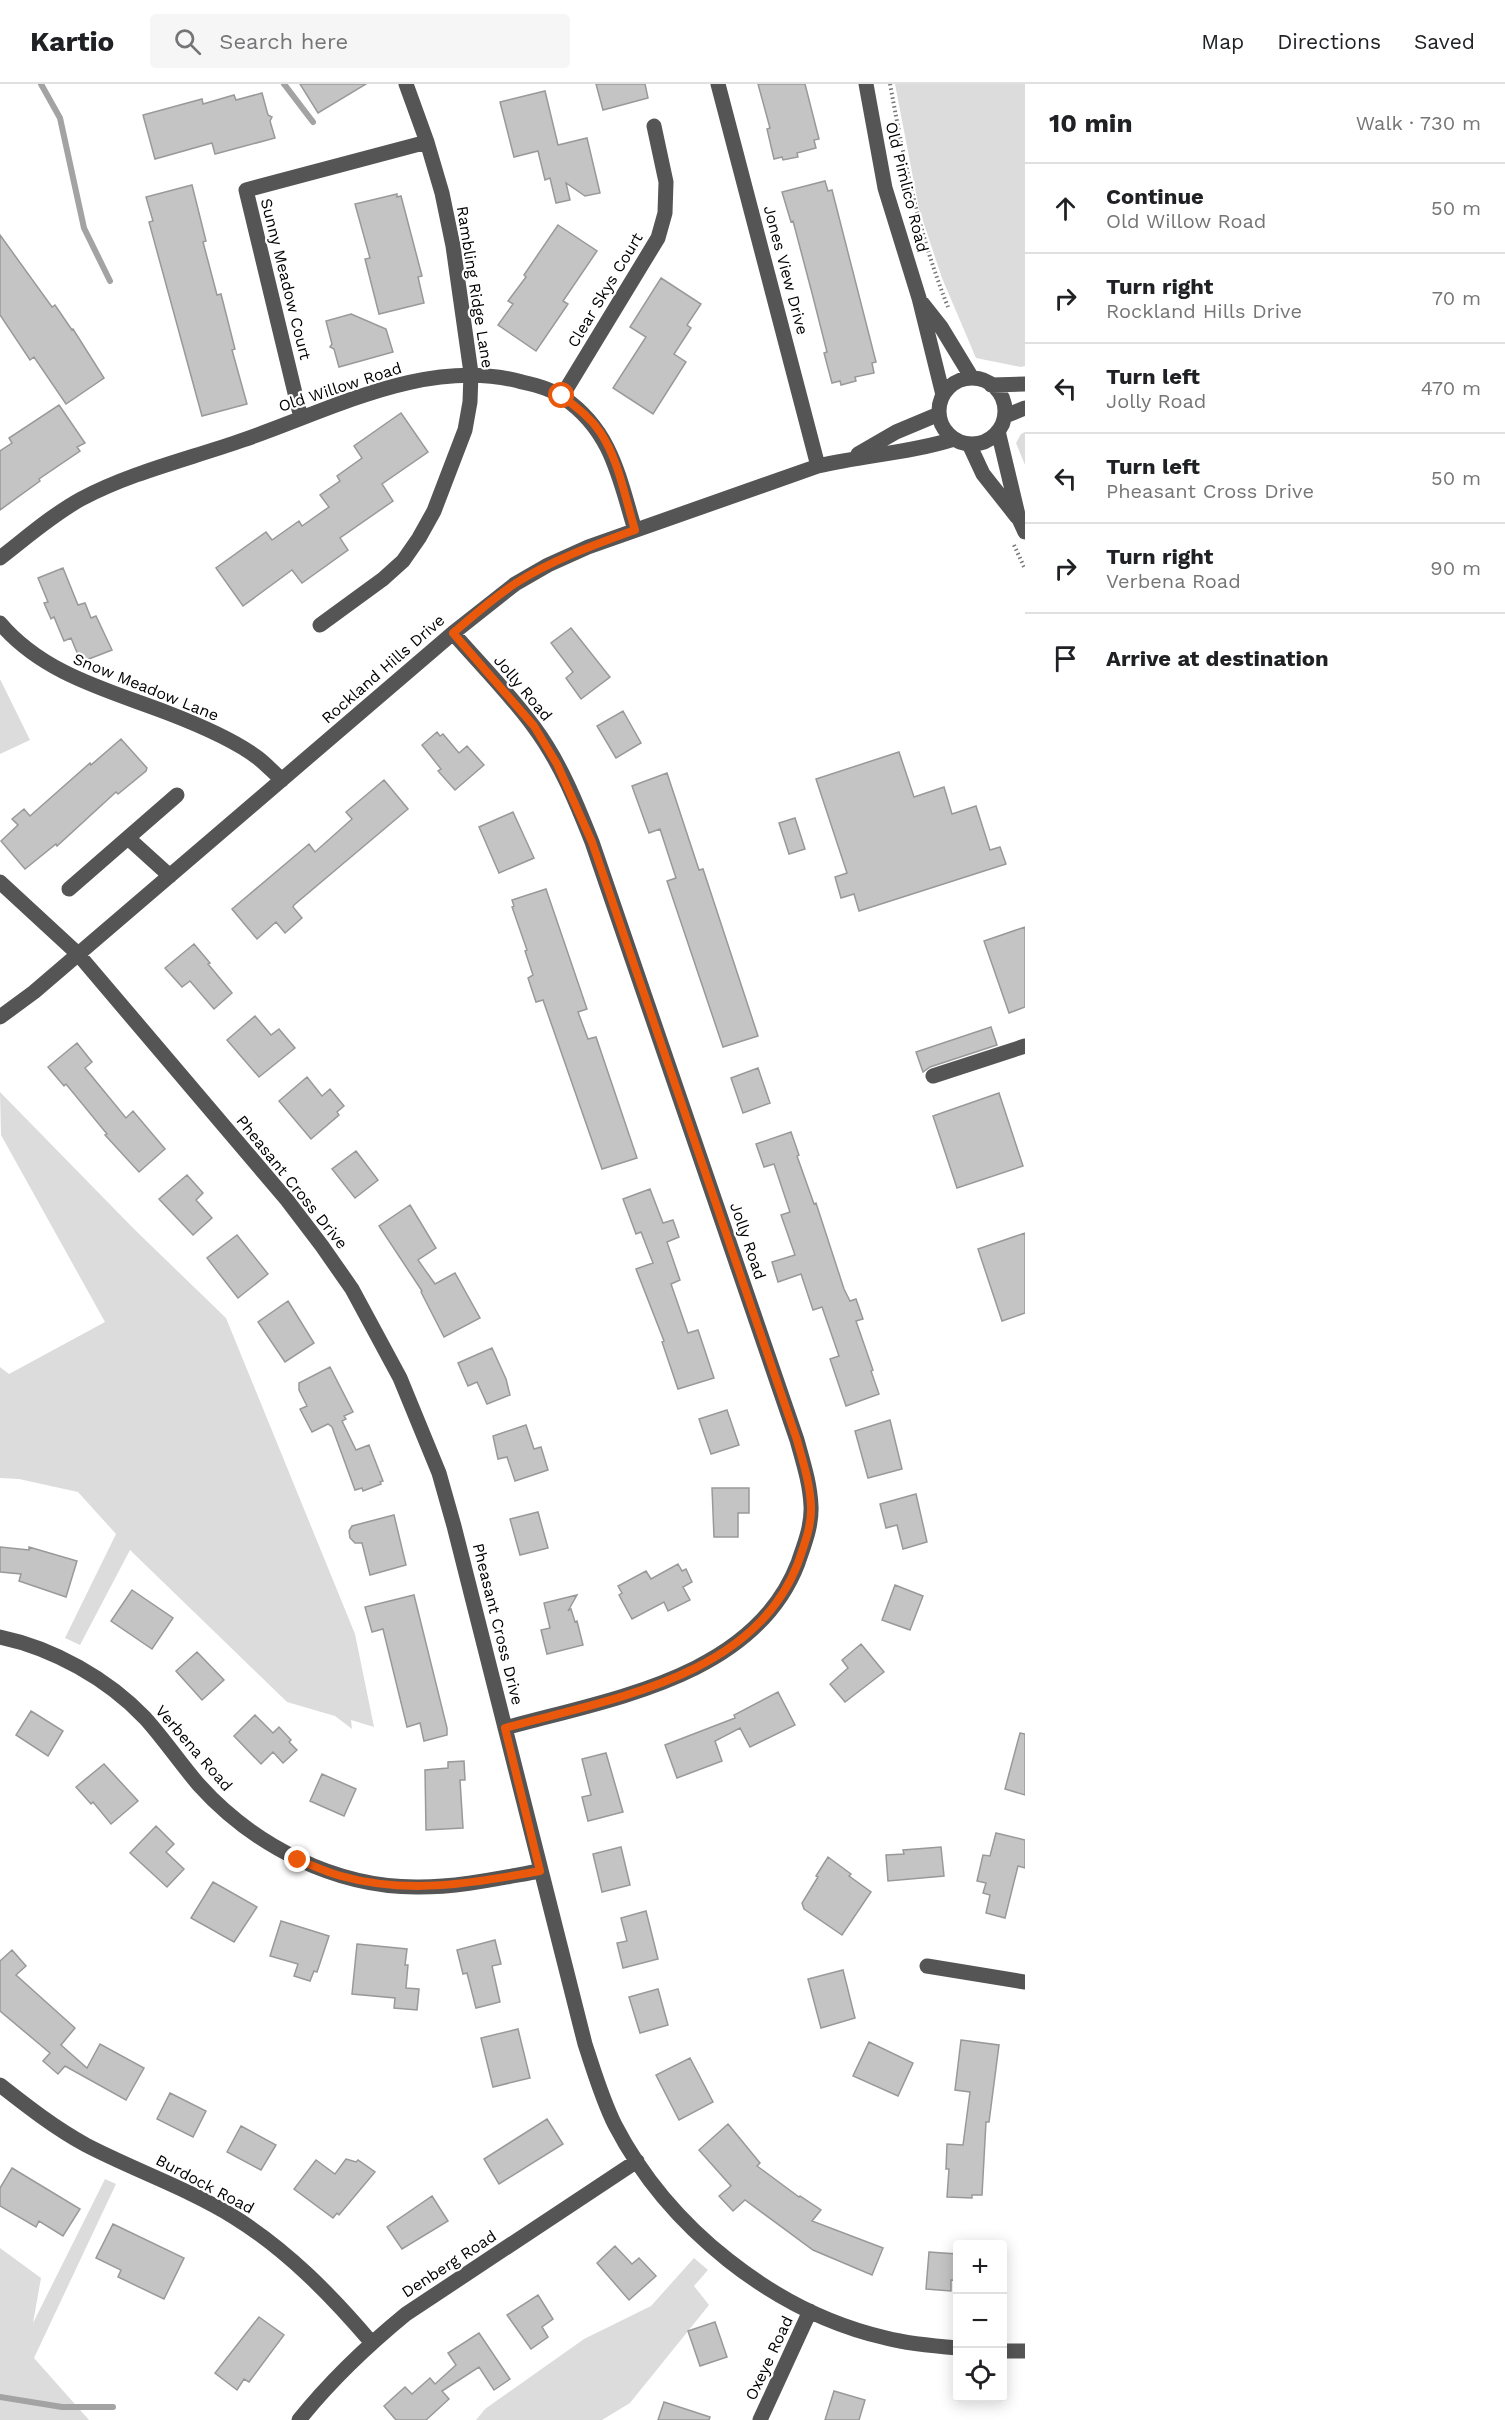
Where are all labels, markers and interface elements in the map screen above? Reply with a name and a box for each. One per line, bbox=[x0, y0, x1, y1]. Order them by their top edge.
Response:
search box bbox=[150, 14, 570, 68]
text: Kartio bbox=[30, 25, 114, 58]
icon: search bbox=[171, 25, 204, 58]
text: Search here bbox=[219, 29, 348, 54]
text: Map bbox=[1201, 29, 1244, 54]
text: Directions bbox=[1277, 29, 1381, 54]
text: Saved bbox=[1414, 29, 1475, 54]
text: 10 min bbox=[1049, 108, 1133, 138]
text: Walk · 730 m bbox=[1356, 111, 1481, 135]
street label: Old Pimlico Road bbox=[882, 120, 932, 254]
text: Continue bbox=[1106, 184, 1204, 209]
icon: ahead bbox=[1049, 192, 1082, 225]
street label: Sunny Meadow Court bbox=[257, 196, 315, 362]
text: 50 m bbox=[1431, 196, 1481, 220]
street label: Jones View Drive bbox=[760, 203, 812, 337]
street label: Rambling Ridge Lane bbox=[453, 205, 497, 369]
text: Old Willow Road bbox=[1106, 209, 1266, 233]
street label: Clear Skys Court bbox=[563, 229, 647, 351]
text: Turn right bbox=[1106, 274, 1213, 299]
icon: right bbox=[1049, 282, 1082, 315]
text: 70 m bbox=[1432, 286, 1481, 310]
text: Rockland Hills Drive bbox=[1106, 299, 1302, 323]
street label: Old Willow Road bbox=[276, 358, 404, 416]
text: Turn left bbox=[1106, 364, 1200, 389]
icon: left bbox=[1049, 372, 1082, 405]
text: 470 m bbox=[1421, 376, 1481, 400]
route start bbox=[548, 382, 574, 408]
text: Jolly Road bbox=[1106, 389, 1206, 413]
text: Turn left bbox=[1106, 454, 1200, 479]
icon: left bbox=[1049, 462, 1082, 495]
text: 50 m bbox=[1431, 466, 1481, 490]
text: Pheasant Cross Drive bbox=[1106, 479, 1314, 503]
text: Turn right bbox=[1106, 544, 1213, 569]
icon: right bbox=[1049, 552, 1082, 585]
text: 90 m bbox=[1430, 556, 1481, 580]
text: Verbena Road bbox=[1106, 569, 1241, 593]
street label: Rockland Hills Drive bbox=[318, 610, 448, 728]
icon: arrive bbox=[1049, 642, 1082, 675]
text: Arrive at destination bbox=[1106, 646, 1329, 671]
street label: Snow Meadow Lane bbox=[70, 649, 222, 725]
street label: Jolly Road bbox=[490, 651, 556, 725]
street label: Pheasant Cross Drive bbox=[232, 1111, 352, 1253]
street label: Jolly Road bbox=[726, 1200, 770, 1282]
street label: Pheasant Cross Drive bbox=[469, 1541, 527, 1707]
street label: Verbena Road bbox=[151, 1701, 237, 1795]
route end bbox=[284, 1846, 310, 1872]
street label: Burdock Road bbox=[153, 2150, 257, 2218]
street label: Denberg Road bbox=[398, 2226, 500, 2302]
map controls bbox=[953, 2240, 1007, 2402]
button: + bbox=[953, 2240, 1007, 2294]
button: − bbox=[953, 2294, 1007, 2348]
street label: Oxeye Road bbox=[741, 2313, 797, 2403]
button: locate bbox=[953, 2348, 1007, 2402]

